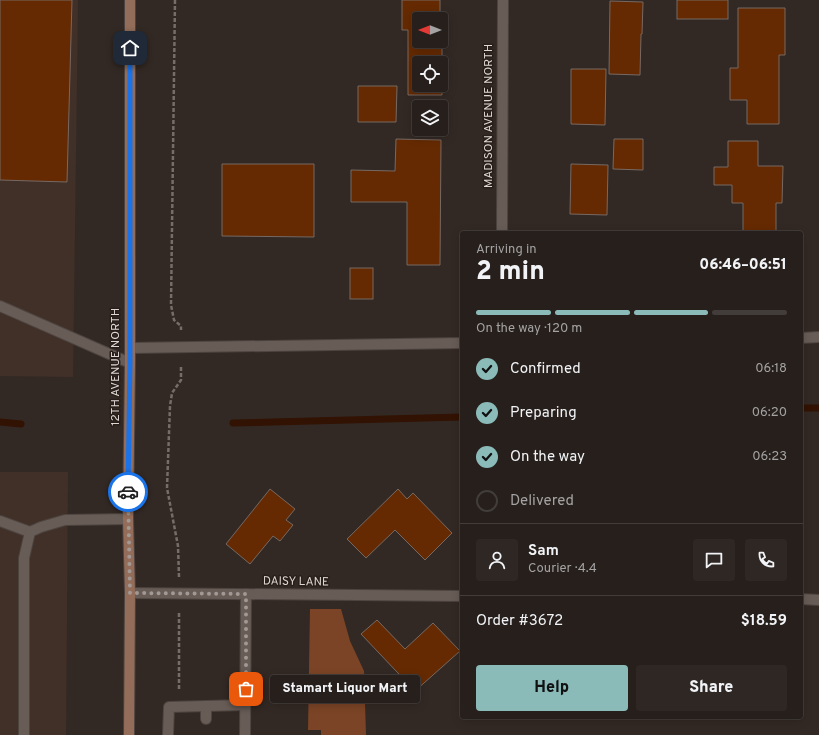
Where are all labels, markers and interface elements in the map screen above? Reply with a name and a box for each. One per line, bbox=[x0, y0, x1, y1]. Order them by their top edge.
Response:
north arrow bbox=[412, 12, 448, 48]
map controls bbox=[412, 12, 448, 136]
pin bbox=[113, 31, 147, 65]
icon: home bbox=[119, 37, 141, 59]
street label: MADISON AVENUE NORTH bbox=[481, 44, 497, 188]
button: locate bbox=[412, 56, 448, 92]
button: layers bbox=[412, 100, 448, 136]
text: Arriving in bbox=[476, 242, 537, 258]
text: 2 min bbox=[476, 256, 545, 289]
text: 06:46–06:51 bbox=[699, 256, 787, 275]
street label: 12TH AVENUE NORTH bbox=[108, 308, 124, 426]
text: On the way · 120 m bbox=[476, 321, 582, 337]
icon: check bbox=[476, 358, 498, 380]
text: Confirmed bbox=[510, 360, 581, 379]
text: 06:18 bbox=[755, 361, 787, 377]
icon: check bbox=[476, 402, 498, 424]
text: Preparing bbox=[510, 404, 577, 423]
text: 06:20 bbox=[752, 405, 787, 421]
icon: check bbox=[476, 446, 498, 468]
text: On the way bbox=[510, 448, 585, 467]
text: 06:23 bbox=[752, 449, 787, 465]
courier bbox=[108, 472, 148, 512]
icon: car bbox=[117, 481, 139, 503]
text: Delivered bbox=[510, 492, 574, 511]
button: person bbox=[476, 539, 518, 581]
button: chat bbox=[693, 539, 735, 581]
button: phone bbox=[745, 539, 787, 581]
text: Sam bbox=[528, 542, 559, 561]
text: Courier · 4.4 bbox=[528, 561, 597, 577]
street label: DAISY LANE bbox=[263, 573, 329, 591]
text: Order #3672 bbox=[476, 612, 563, 631]
text: $18.59 bbox=[741, 612, 787, 631]
button: Help bbox=[476, 665, 628, 711]
button: Share bbox=[636, 665, 787, 711]
pin bbox=[229, 672, 263, 706]
callout: Stamart Liquor Mart bbox=[270, 675, 420, 703]
icon: bag bbox=[235, 678, 257, 700]
text: Stamart Liquor Mart bbox=[283, 681, 407, 697]

